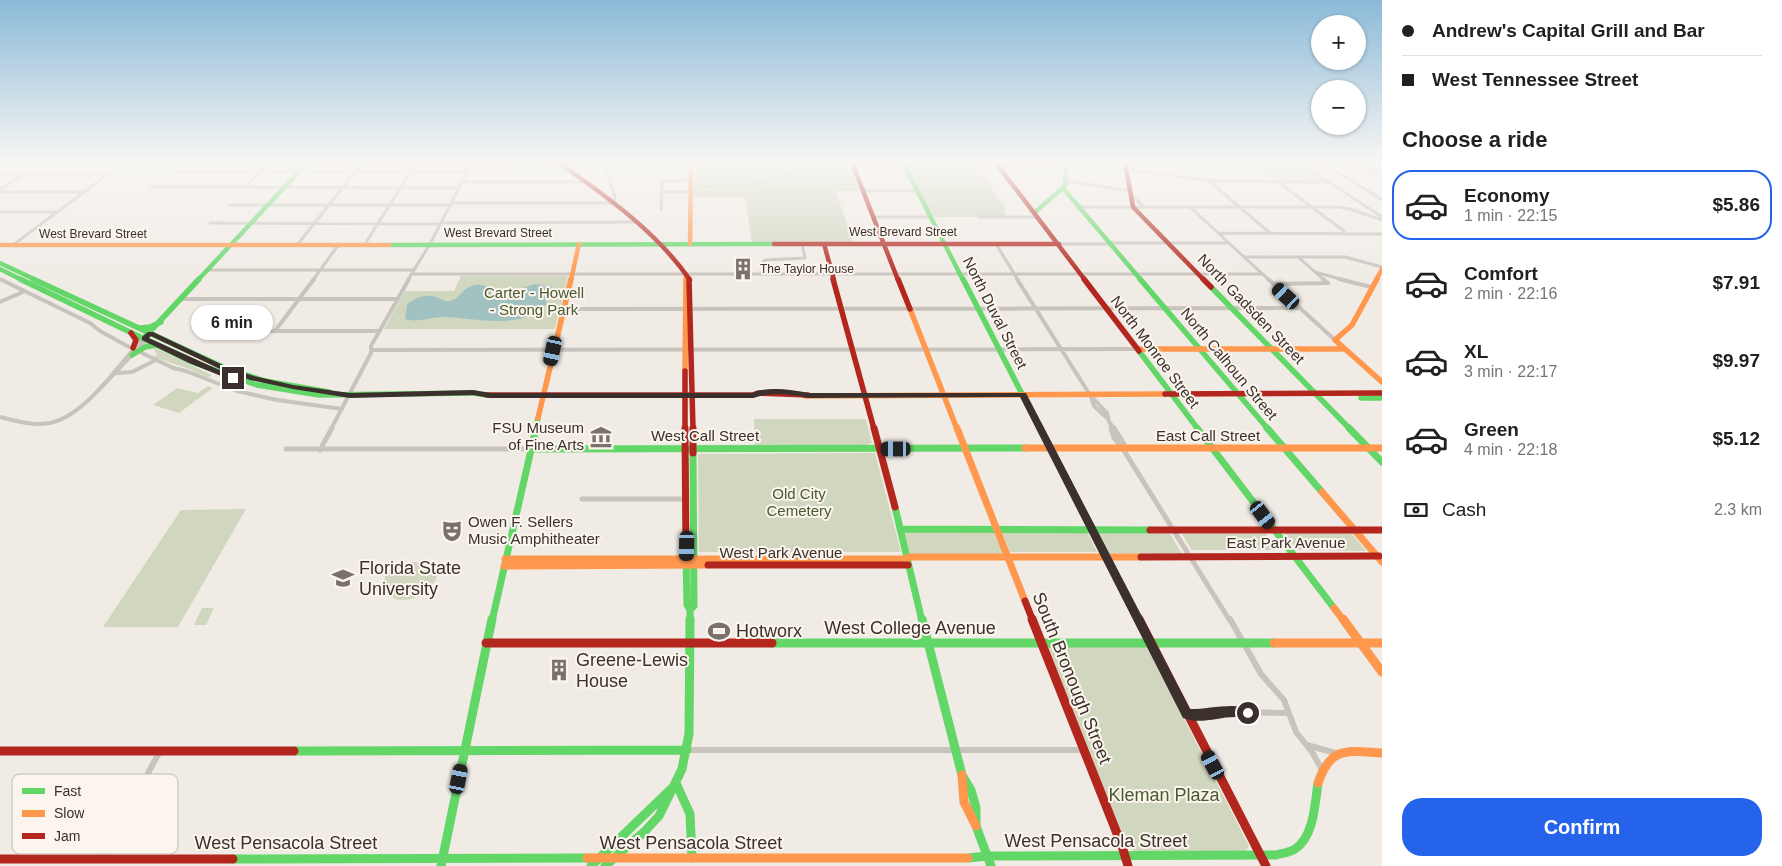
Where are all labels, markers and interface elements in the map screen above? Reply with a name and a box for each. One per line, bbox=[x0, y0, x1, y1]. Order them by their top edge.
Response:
map controls bbox=[1311, 15, 1366, 135]
button: + bbox=[1311, 15, 1366, 70]
text: Andrew's Capital Grill and Bar bbox=[1432, 20, 1705, 41]
text: West Tennessee Street bbox=[1432, 69, 1638, 90]
button: − bbox=[1311, 80, 1366, 135]
text: Choose a ride bbox=[1402, 127, 1547, 152]
icon: car bbox=[1404, 183, 1449, 228]
text: Economy bbox=[1464, 185, 1550, 206]
text: $5.86 bbox=[1712, 194, 1760, 215]
text: 1 min · 22:15 bbox=[1464, 207, 1557, 224]
street label: West Brevard Street bbox=[849, 225, 958, 239]
street label: West Brevard Street bbox=[444, 226, 553, 240]
street label: West Brevard Street bbox=[39, 227, 148, 241]
street label: North Gadsden Street bbox=[1195, 250, 1309, 368]
street label: North Duval Street bbox=[960, 254, 1031, 372]
building icon: The Taylor House bbox=[730, 256, 756, 282]
icon: car bbox=[1404, 261, 1449, 306]
place label: The Taylor House bbox=[760, 262, 854, 276]
text: Comfort bbox=[1464, 263, 1538, 284]
text: $7.91 bbox=[1712, 272, 1760, 293]
car bbox=[1269, 280, 1302, 312]
park label: Carter - Howell - Strong Park bbox=[484, 284, 584, 318]
text: 2 min · 22:16 bbox=[1464, 285, 1557, 302]
street label: North Monroe Street bbox=[1108, 292, 1204, 412]
street label: North Calhoun Street bbox=[1178, 304, 1282, 424]
callout: 6 min bbox=[192, 306, 274, 340]
text: 6 min bbox=[211, 314, 253, 331]
car bbox=[542, 335, 563, 367]
icon: car bbox=[1404, 339, 1449, 384]
text: XL bbox=[1464, 341, 1488, 362]
text: $9.97 bbox=[1712, 350, 1760, 371]
text: 3 min · 22:17 bbox=[1464, 363, 1557, 380]
route end bbox=[222, 367, 244, 389]
icon: car bbox=[1404, 417, 1449, 462]
place label: FSU Museum of Fine Arts bbox=[492, 419, 584, 453]
text: Green bbox=[1464, 419, 1519, 440]
museum icon: FSU Museum of Fine Arts bbox=[588, 424, 614, 450]
street label: West Call Street bbox=[651, 427, 760, 444]
street label: East Call Street bbox=[1156, 427, 1261, 444]
text: $5.12 bbox=[1712, 428, 1760, 449]
text: 4 min · 22:18 bbox=[1464, 441, 1557, 458]
car bbox=[881, 442, 911, 457]
park label: Old City Cemetery bbox=[766, 485, 832, 519]
icon: cash bbox=[1402, 496, 1430, 524]
car bbox=[1247, 499, 1278, 531]
text: Cash bbox=[1442, 499, 1486, 520]
text: 2.3 km bbox=[1714, 501, 1762, 518]
place label: Owen F. Sellers Music Amphitheater bbox=[468, 513, 600, 547]
theatre icon: Owen F. Sellers Music Amphitheater bbox=[439, 518, 465, 544]
car bbox=[679, 531, 694, 561]
street label: East Park Avenue bbox=[1227, 534, 1345, 551]
street label: West Park Avenue bbox=[720, 544, 842, 561]
place label: Florida State University bbox=[359, 558, 461, 599]
school or university icon: Florida State University bbox=[330, 565, 356, 591]
street label: South Bronough Street bbox=[1028, 589, 1116, 767]
sports icon: Hotworx bbox=[706, 618, 732, 644]
street label: West College Avenue bbox=[824, 618, 996, 638]
place label: Hotworx bbox=[736, 621, 802, 641]
place label: Greene-Lewis House bbox=[576, 650, 688, 691]
building icon: Greene-Lewis House bbox=[546, 657, 572, 683]
route start bbox=[1237, 702, 1259, 724]
car bbox=[1199, 748, 1226, 782]
car bbox=[448, 763, 469, 795]
legend bbox=[12, 774, 178, 854]
text: Fast bbox=[54, 783, 81, 799]
park label: Kleman Plaza bbox=[1108, 785, 1221, 805]
button: Confirm bbox=[1402, 798, 1762, 856]
text: Slow bbox=[54, 805, 85, 821]
text: Jam bbox=[54, 828, 80, 844]
street label: West Pensacola Street bbox=[1005, 831, 1187, 851]
street label: West Pensacola Street bbox=[195, 833, 377, 853]
street label: West Pensacola Street bbox=[600, 833, 782, 853]

